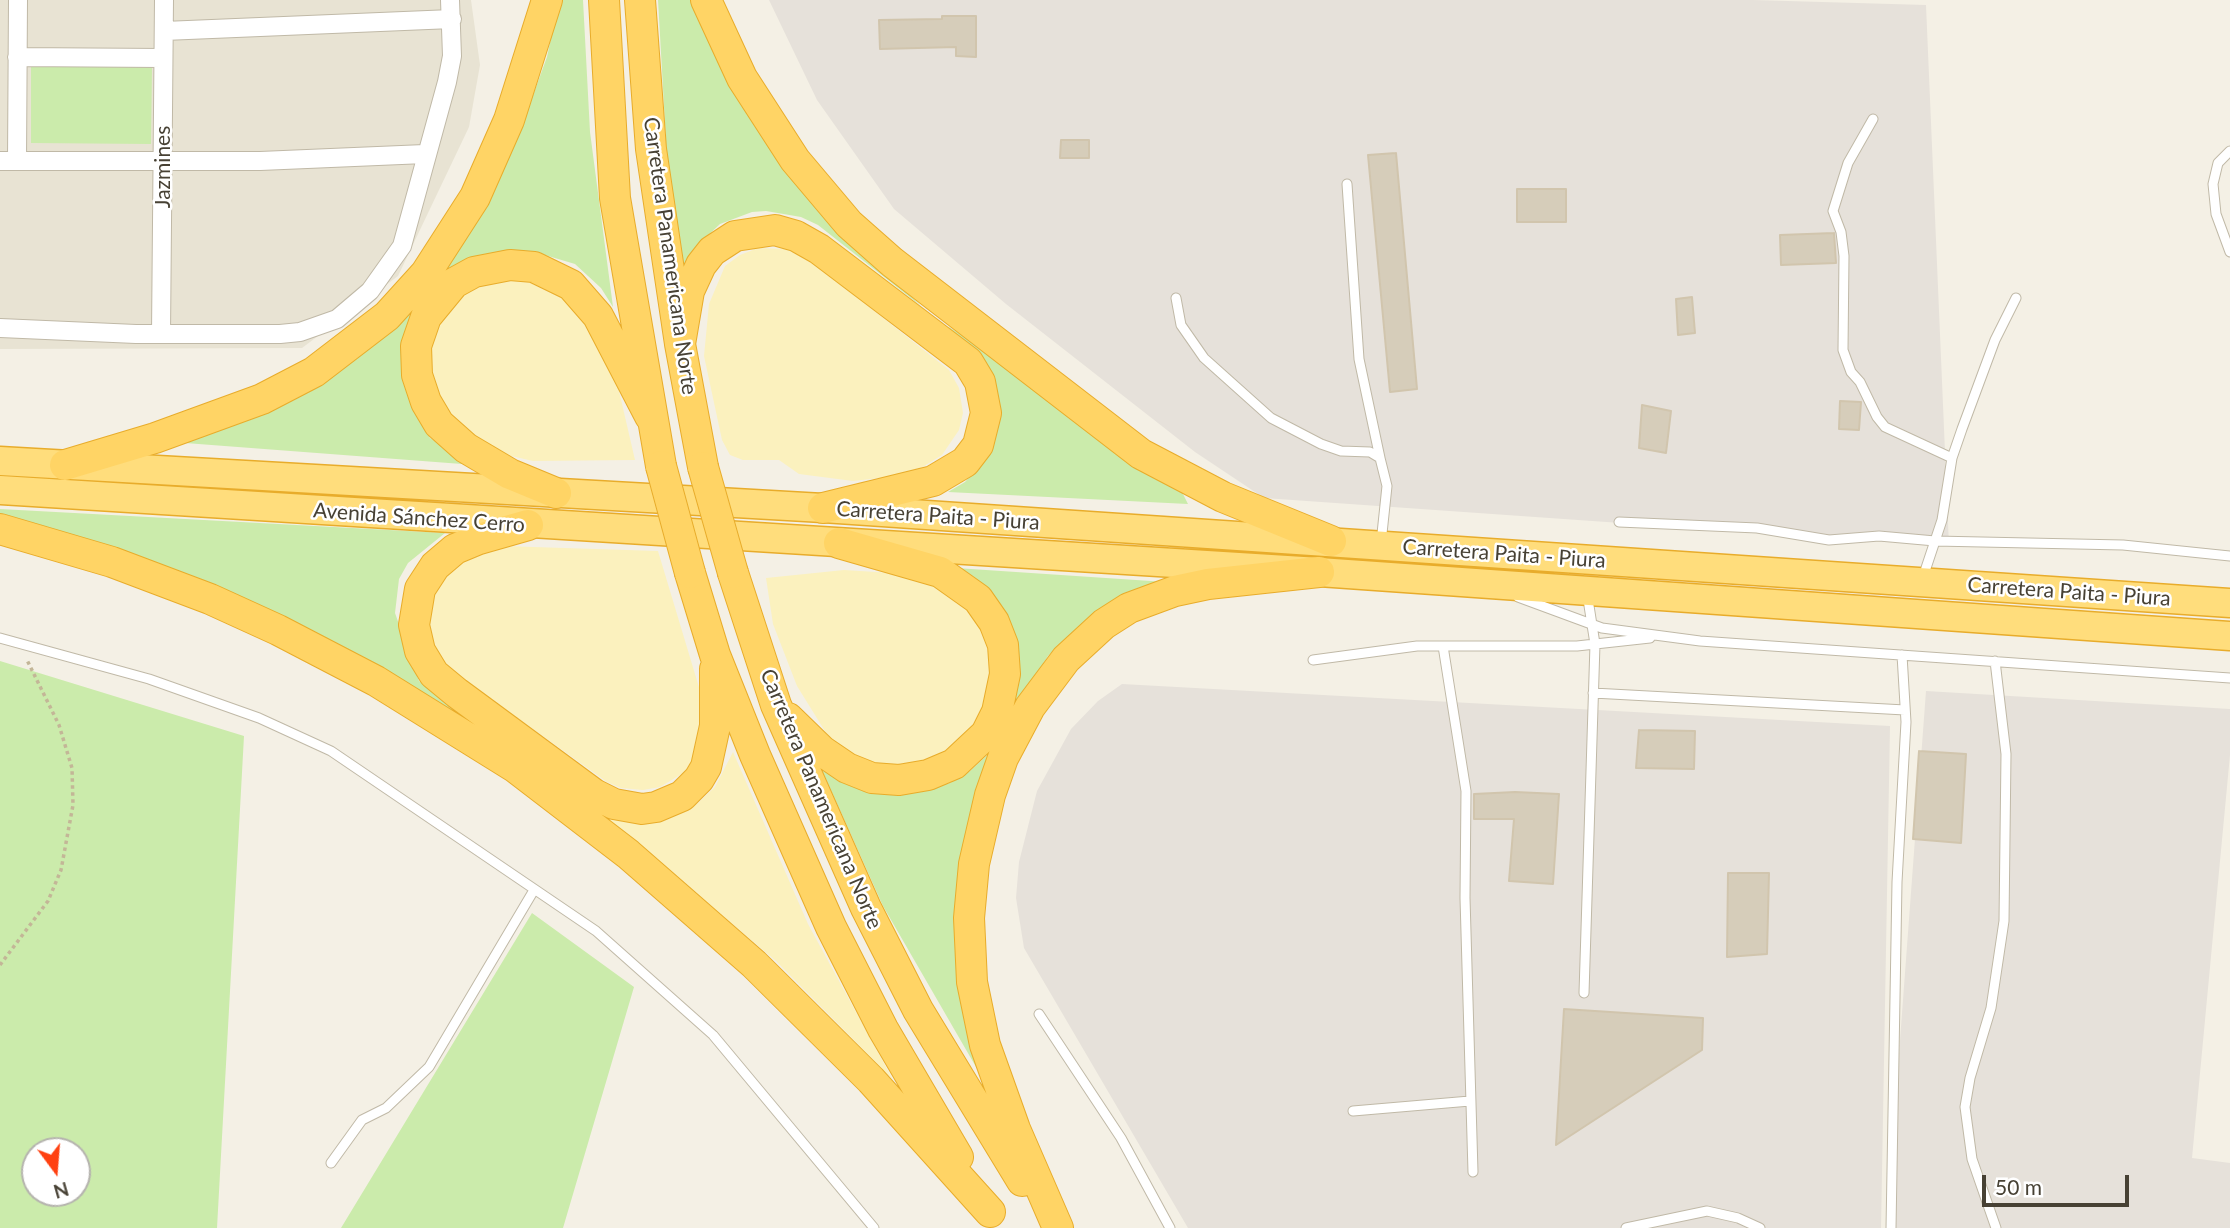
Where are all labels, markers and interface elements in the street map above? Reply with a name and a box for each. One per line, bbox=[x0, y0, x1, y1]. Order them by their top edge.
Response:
street label: Carretera Panamericana Norte bbox=[638, 116, 702, 396]
street label: Jazmines bbox=[150, 126, 176, 208]
street label: Carretera Paita - Piura bbox=[836, 496, 1040, 536]
street label: Avenida Sánchez Cerro bbox=[312, 498, 526, 538]
street label: Carretera Paita - Piura bbox=[1402, 534, 1606, 574]
street label: Carretera Paita - Piura bbox=[1967, 572, 2171, 612]
street label: Carretera Panamericana Norte bbox=[755, 665, 887, 933]
north arrow bbox=[21, 1137, 91, 1207]
scale bar bbox=[1985, 1162, 2132, 1206]
text: 50 m bbox=[1995, 1174, 2042, 1199]
text: N bbox=[51, 1178, 72, 1204]

